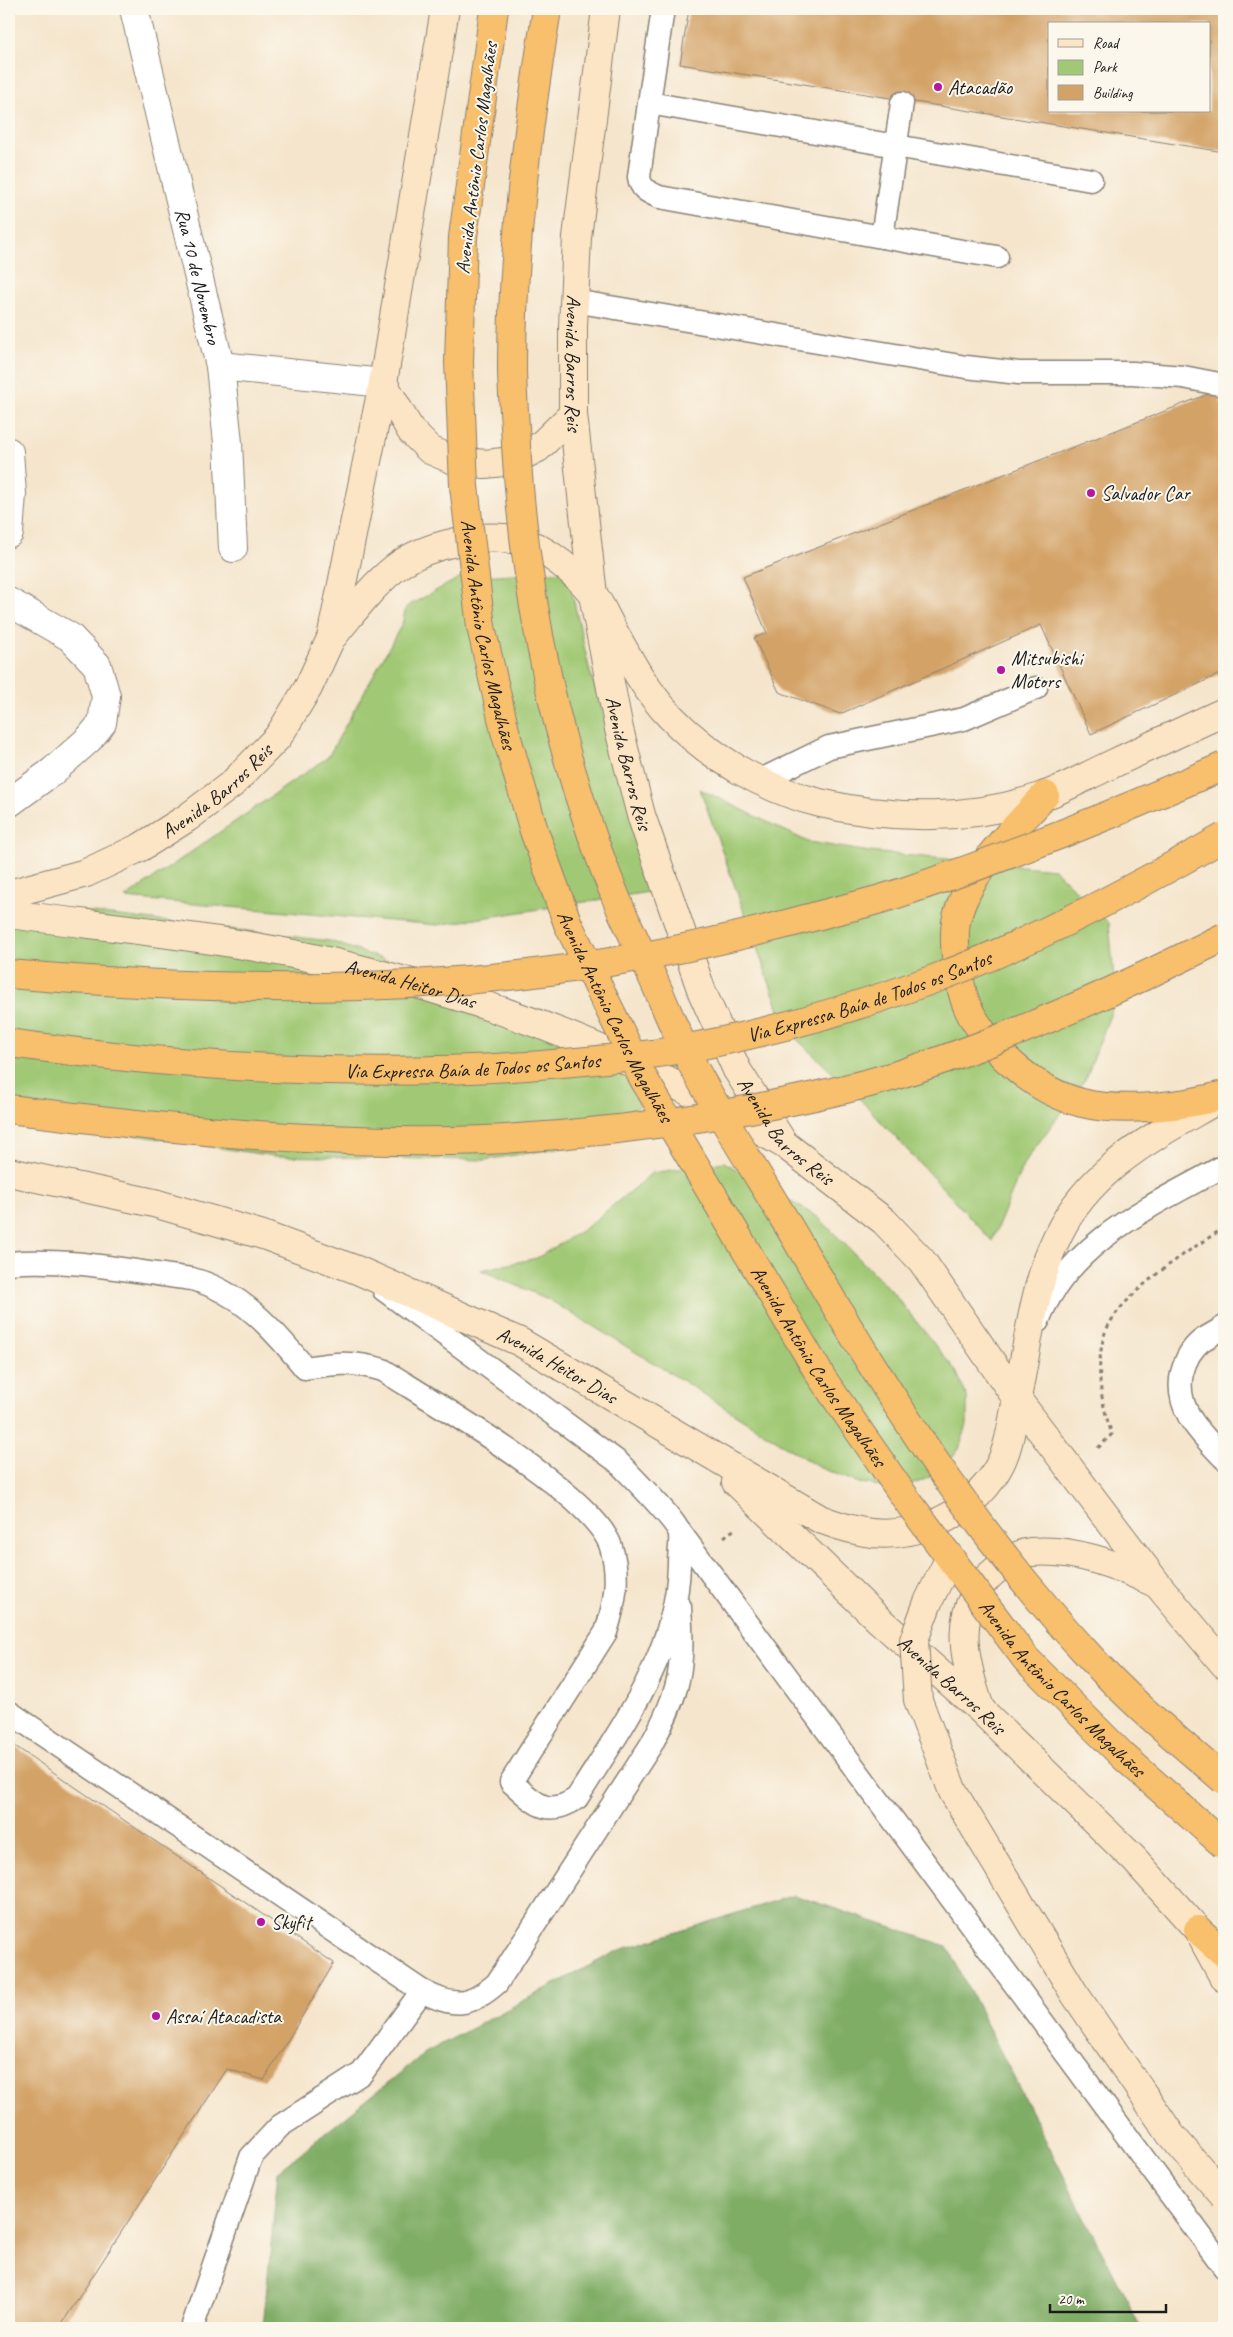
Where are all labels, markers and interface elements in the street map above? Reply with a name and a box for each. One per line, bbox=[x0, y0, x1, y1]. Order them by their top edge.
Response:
legend bbox=[1048, 22, 1210, 112]
text: Road bbox=[1093, 34, 1120, 53]
street label: Avenida Antônio Carlos Magalhães bbox=[450, 39, 503, 275]
text: Park bbox=[1093, 58, 1118, 77]
place label: Atacadão bbox=[948, 75, 1013, 100]
marker: Atacadão bbox=[932, 81, 944, 93]
text: Building bbox=[1093, 84, 1133, 103]
street label: Rua 10 de Novembro bbox=[170, 206, 227, 348]
street label: Avenida Barros Reis bbox=[560, 294, 587, 435]
place label: Salvador Car bbox=[1101, 481, 1191, 506]
marker: Salvador Car bbox=[1085, 487, 1097, 499]
street label: Avenida Antônio Carlos Magalhães bbox=[455, 518, 522, 755]
place label: Mitsubishi Motors bbox=[1011, 646, 1085, 694]
marker: Mitsubishi Motors bbox=[995, 664, 1007, 676]
street label: Avenida Barros Reis bbox=[600, 694, 658, 836]
street label: Avenida Barros Reis bbox=[157, 737, 279, 844]
street label: Avenida Antônio Carlos Magalhães bbox=[551, 908, 680, 1129]
street label: Via Expressa Baía de Todos os Santos bbox=[745, 945, 997, 1048]
street label: Avenida Heitor Dias bbox=[343, 954, 481, 1015]
street label: Via Expressa Baía de Todos os Santos bbox=[345, 1048, 603, 1084]
street label: Avenida Barros Reis bbox=[732, 1073, 840, 1192]
street label: Avenida Antônio Carlos Magalhães bbox=[745, 1261, 893, 1473]
street label: Avenida Heitor Dias bbox=[493, 1321, 623, 1411]
street label: Avenida Antônio Carlos Magalhães bbox=[973, 1595, 1152, 1784]
street label: Avenida Barros Reis bbox=[892, 1630, 1012, 1741]
place label: Skyfit bbox=[271, 1910, 314, 1935]
marker: Skyfit bbox=[255, 1916, 267, 1928]
place label: Assaí Atacadista bbox=[166, 2004, 282, 2029]
marker: Assaí Atacadista bbox=[150, 2010, 162, 2022]
scale bar bbox=[1050, 2282, 1167, 2314]
text: 20 m bbox=[1058, 2290, 1085, 2309]

